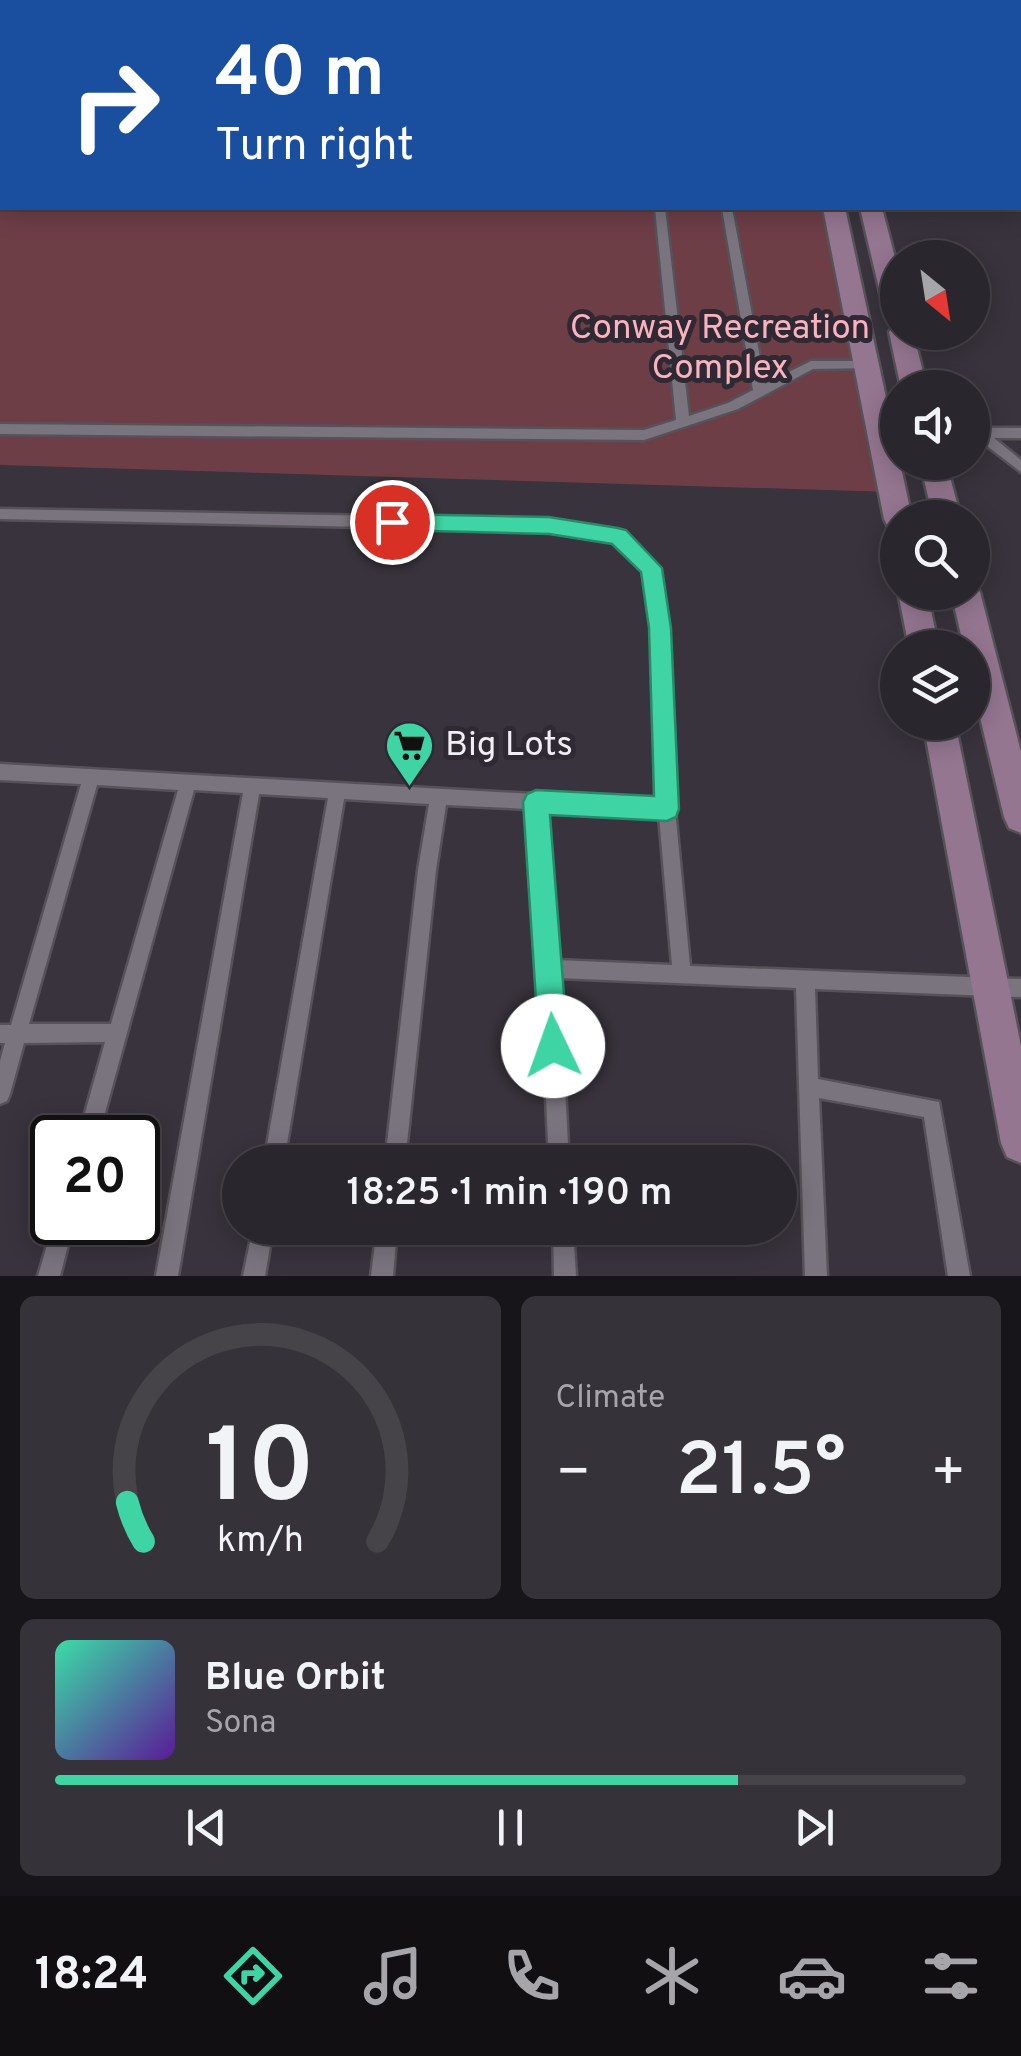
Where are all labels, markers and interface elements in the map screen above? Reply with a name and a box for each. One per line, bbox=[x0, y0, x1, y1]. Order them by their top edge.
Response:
text: 40 m bbox=[215, 32, 385, 121]
icon: right bbox=[50, 40, 180, 170]
text: Turn right bbox=[215, 119, 414, 176]
north arrow bbox=[880, 240, 990, 350]
map controls bbox=[880, 240, 990, 740]
park label: Conway Recreation Complex bbox=[570, 307, 870, 391]
button: sound bbox=[880, 370, 990, 480]
pin bbox=[350, 480, 435, 565]
icon: arrive bbox=[365, 495, 420, 550]
button: search bbox=[880, 500, 990, 610]
button: layers bbox=[880, 630, 990, 740]
supermarket icon: Big Lots bbox=[384, 720, 436, 788]
place label: Big Lots bbox=[445, 724, 573, 768]
position arrow bbox=[501, 994, 605, 1098]
speed limit sign: 20 bbox=[30, 1115, 160, 1245]
text: 18:25 · 1 min · 190 m bbox=[347, 1170, 672, 1219]
text: Climate bbox=[556, 1379, 665, 1419]
text: 10 bbox=[205, 1407, 315, 1539]
text: 21.5° bbox=[676, 1427, 846, 1522]
text: − bbox=[556, 1440, 591, 1510]
text: + bbox=[931, 1440, 966, 1510]
text: km/h bbox=[217, 1519, 304, 1565]
text: Blue Orbit bbox=[205, 1655, 386, 1704]
text: Sona bbox=[205, 1704, 276, 1744]
icon: previous bbox=[179, 1800, 234, 1855]
icon: pause bbox=[483, 1800, 538, 1855]
icon: next bbox=[787, 1800, 842, 1855]
icon: directions bbox=[218, 1941, 288, 2011]
icon: music bbox=[358, 1941, 428, 2011]
icon: phone bbox=[497, 1941, 567, 2011]
icon: climate bbox=[637, 1941, 707, 2011]
icon: car bbox=[777, 1941, 847, 2011]
icon: filters bbox=[916, 1941, 986, 2011]
text: 18:24 bbox=[35, 1948, 149, 2005]

